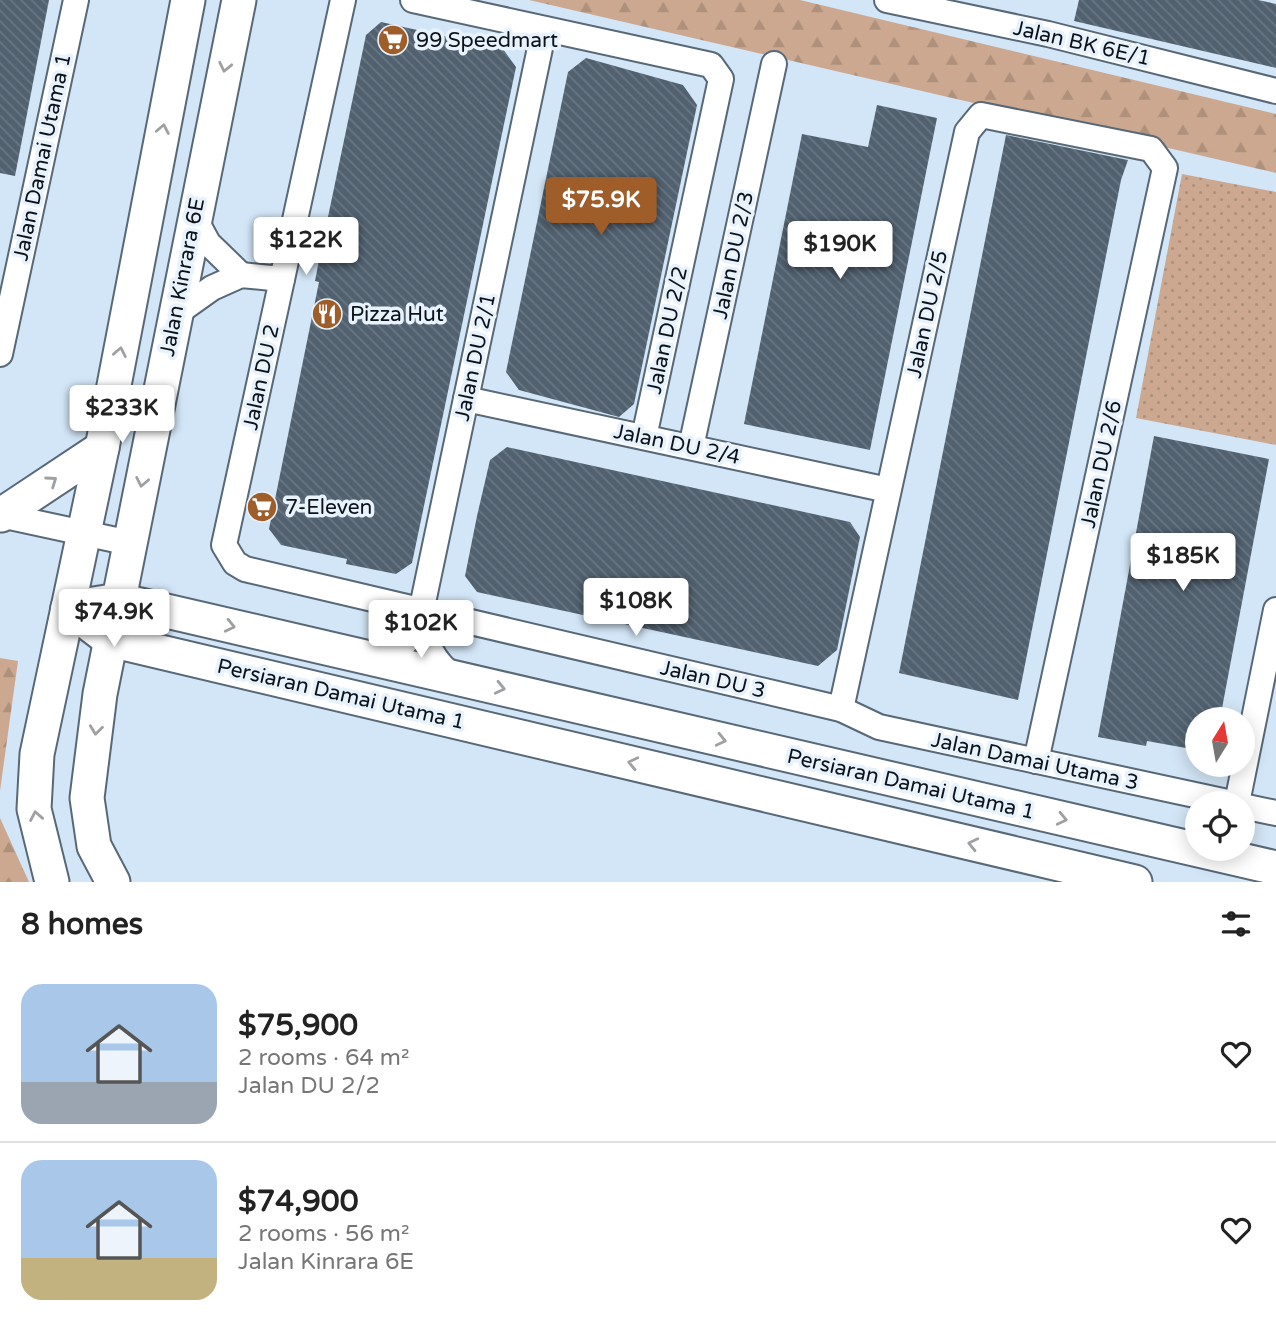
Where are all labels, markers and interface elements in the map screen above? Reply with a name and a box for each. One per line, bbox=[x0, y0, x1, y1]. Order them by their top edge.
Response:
street label: Jalan BK 6E/1 bbox=[1011, 16, 1153, 71]
supermarket icon: 99 Speedmart bbox=[376, 23, 410, 57]
place label: 99 Speedmart bbox=[416, 28, 558, 53]
street label: Jalan Damai Utama 1 bbox=[8, 51, 77, 263]
one-way arrow bbox=[218, 61, 233, 73]
one-way arrow bbox=[155, 123, 170, 135]
pin: $75.9K bbox=[544, 177, 658, 237]
text: $75.9K bbox=[562, 186, 640, 214]
street label: Jalan DU 2/3 bbox=[708, 189, 759, 321]
street label: Jalan Kinrara 6E bbox=[155, 196, 210, 358]
pin: $122K bbox=[257, 218, 355, 277]
pin: $190K bbox=[791, 222, 889, 281]
text: $122K bbox=[270, 226, 342, 254]
text: $190K bbox=[804, 230, 876, 258]
street label: Jalan DU 2/5 bbox=[902, 248, 953, 380]
street label: Jalan DU 2/2 bbox=[642, 264, 693, 396]
street label: Jalan DU 2/1 bbox=[450, 291, 501, 423]
restaurant icon: Pizza Hut bbox=[310, 297, 344, 331]
place label: Pizza Hut bbox=[350, 302, 444, 327]
street label: Jalan DU 2 bbox=[238, 322, 285, 432]
one-way arrow bbox=[112, 346, 127, 358]
pin: $233K bbox=[73, 386, 171, 445]
text: $233K bbox=[86, 394, 158, 422]
street label: Jalan DU 2/6 bbox=[1076, 398, 1127, 530]
street label: Jalan DU 2/4 bbox=[611, 419, 742, 470]
one-way arrow bbox=[135, 476, 150, 488]
one-way arrow bbox=[44, 477, 57, 489]
supermarket icon: 7-Eleven bbox=[245, 490, 279, 524]
place label: 7-Eleven bbox=[285, 495, 372, 520]
pin: $185K bbox=[1134, 534, 1232, 593]
text: $185K bbox=[1147, 542, 1219, 570]
pin: $108K bbox=[587, 578, 685, 638]
text: $108K bbox=[600, 587, 672, 615]
pin: $74.9K bbox=[57, 590, 171, 649]
text: $74.9K bbox=[75, 598, 153, 626]
pin: $102K bbox=[372, 600, 470, 660]
text: $102K bbox=[385, 609, 457, 637]
one-way arrow bbox=[224, 617, 236, 632]
street label: Persiaran Damai Utama 1 bbox=[215, 654, 467, 735]
street label: Jalan DU 3 bbox=[658, 655, 768, 704]
one-way arrow bbox=[494, 680, 506, 694]
north arrow bbox=[1185, 707, 1255, 777]
map controls bbox=[1185, 707, 1255, 861]
one-way arrow bbox=[88, 724, 103, 736]
street label: Jalan Damai Utama 3 bbox=[929, 727, 1141, 796]
one-way arrow bbox=[715, 731, 727, 746]
street label: Persiaran Damai Utama 1 bbox=[785, 744, 1037, 825]
one-way arrow bbox=[627, 757, 639, 771]
button: locate bbox=[1185, 791, 1255, 861]
one-way arrow bbox=[29, 810, 44, 822]
one-way arrow bbox=[1056, 811, 1068, 825]
one-way arrow bbox=[967, 838, 979, 852]
icon: filters bbox=[1217, 905, 1255, 943]
text: 8 homes bbox=[21, 906, 143, 943]
text: $75,900 bbox=[238, 1007, 358, 1044]
icon: home bbox=[77, 1012, 161, 1096]
icon: heart bbox=[1217, 1035, 1255, 1073]
text: 2 rooms · 64 m² bbox=[238, 1044, 409, 1072]
text: Jalan DU 2/2 bbox=[238, 1072, 380, 1100]
text: $74,900 bbox=[238, 1183, 358, 1220]
icon: home bbox=[77, 1188, 161, 1272]
icon: heart bbox=[1217, 1211, 1255, 1249]
text: 2 rooms · 56 m² bbox=[238, 1220, 409, 1248]
text: Jalan Kinrara 6E bbox=[238, 1248, 414, 1276]

